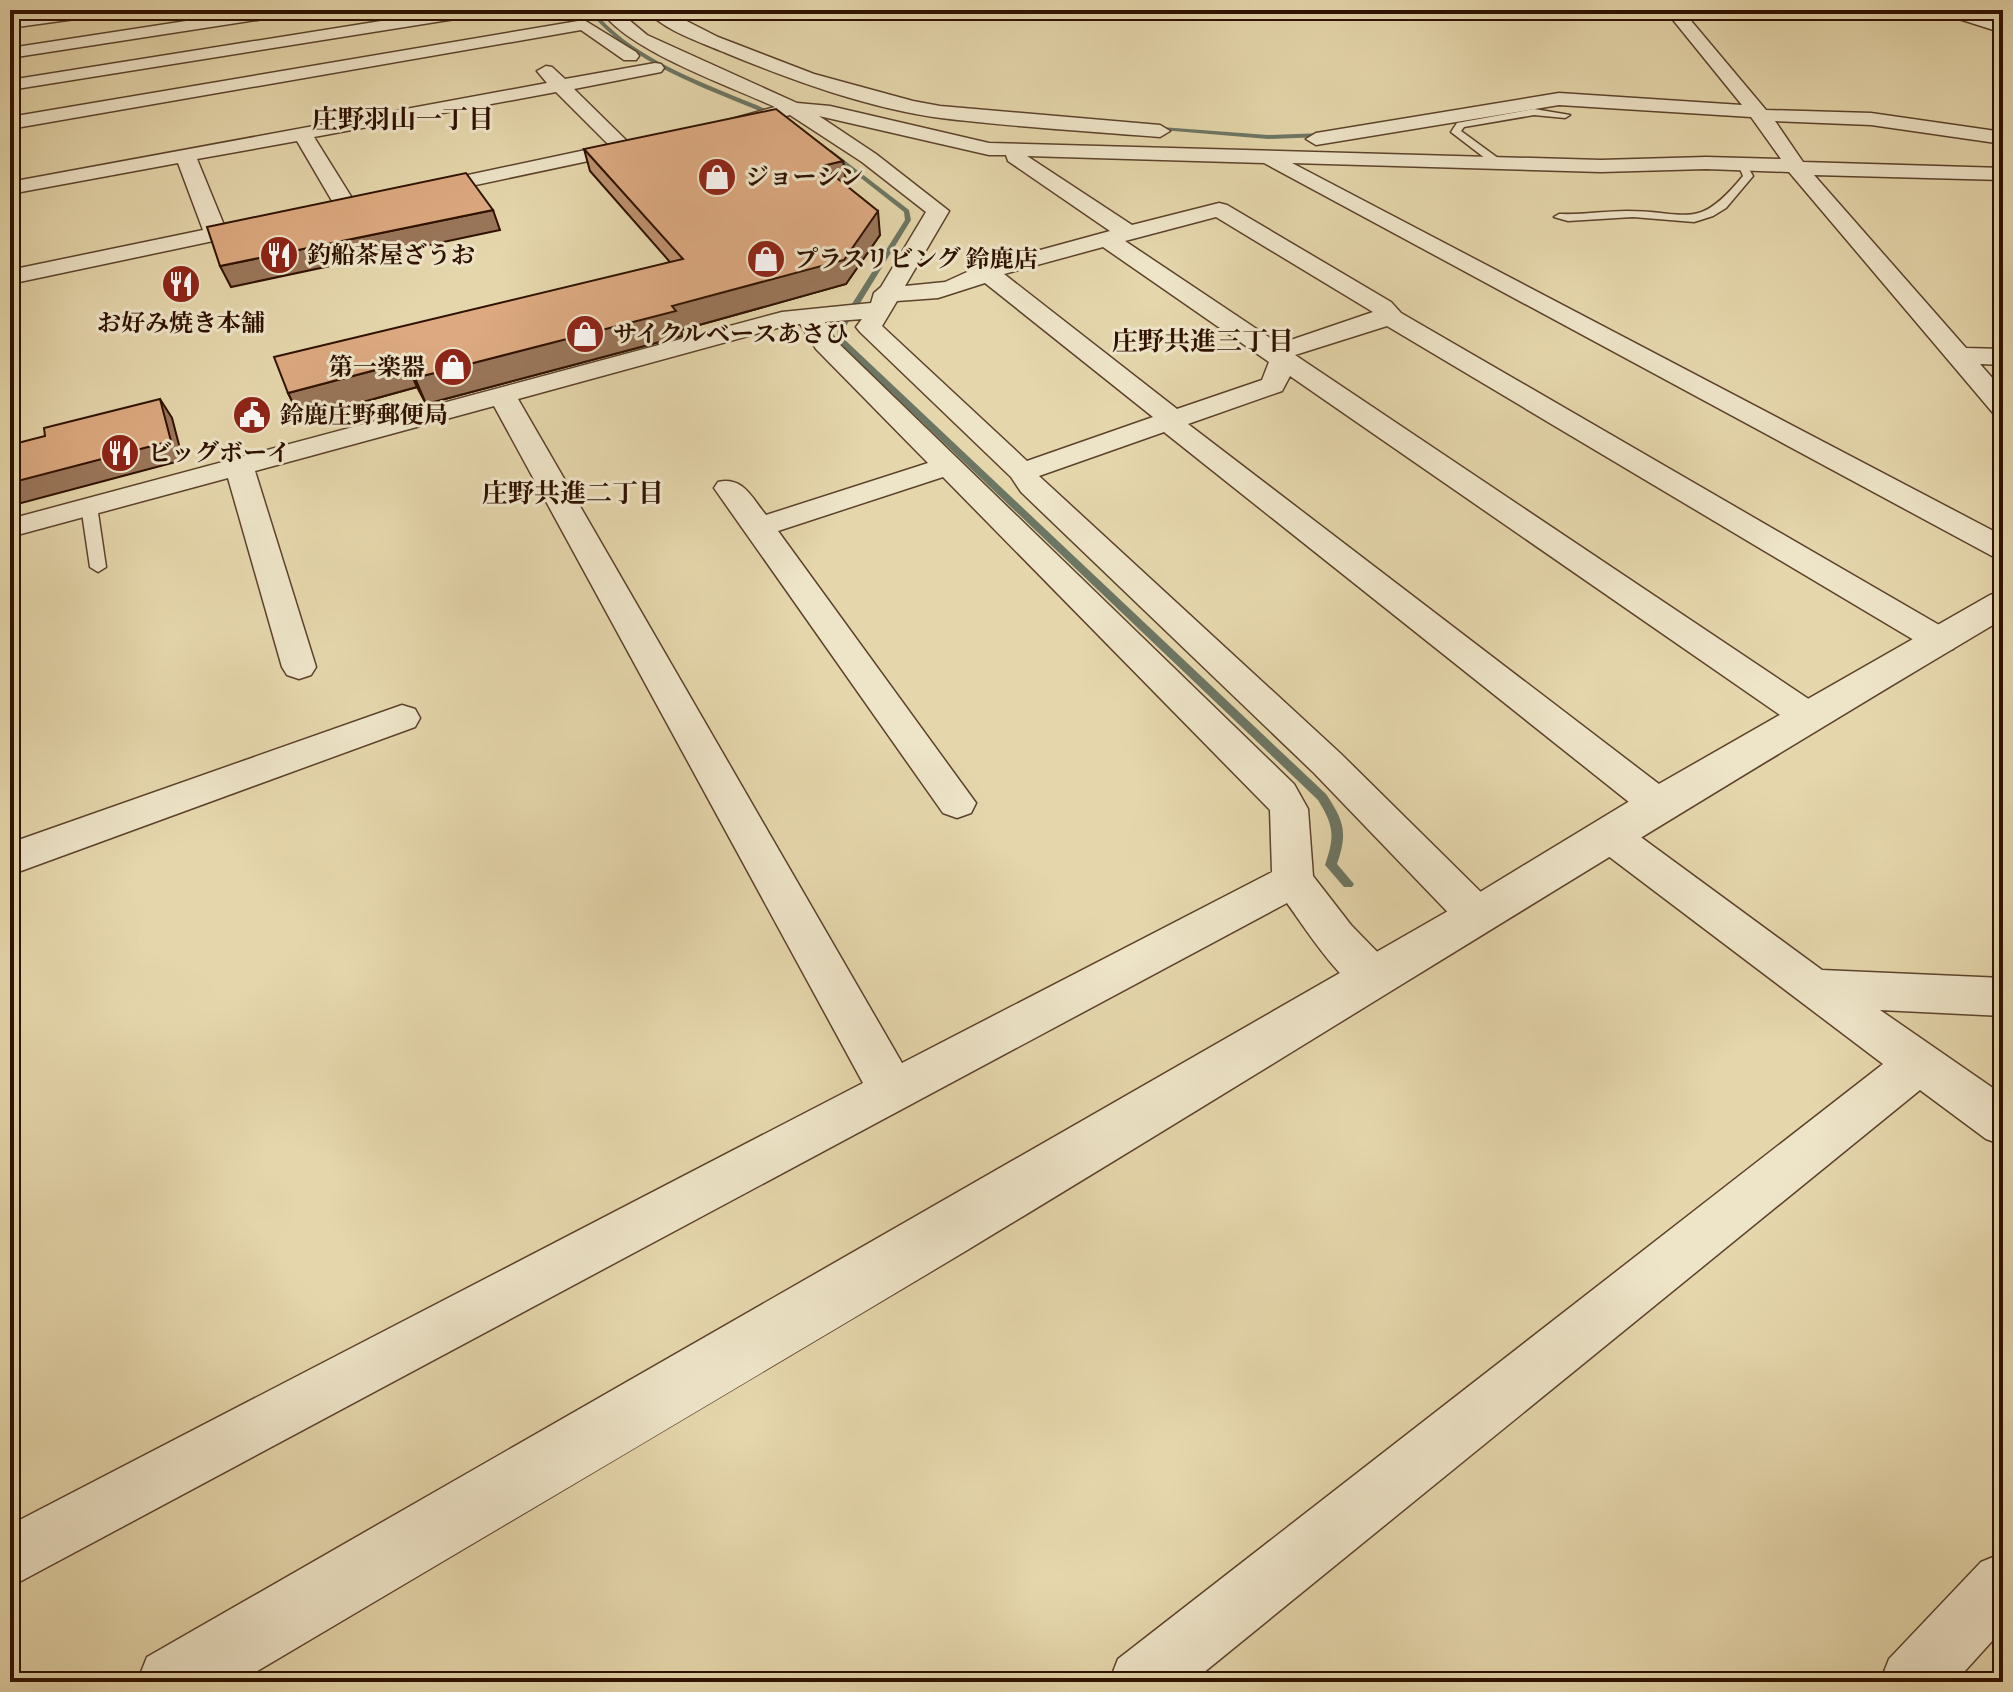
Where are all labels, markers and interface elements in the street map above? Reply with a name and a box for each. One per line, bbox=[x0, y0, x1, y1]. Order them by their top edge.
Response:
district label: 庄野羽山一丁目 bbox=[312, 104, 494, 136]
shop icon: ジョーシン bbox=[696, 156, 738, 198]
place label: ジョーシン bbox=[745, 162, 863, 193]
restaurant icon: 釣船茶屋ざうお bbox=[258, 234, 300, 276]
shop icon: プラスリビング 鈴鹿店 bbox=[745, 238, 787, 280]
place label: 釣船茶屋ざうお bbox=[307, 240, 475, 271]
place label: プラスリビング 鈴鹿店 bbox=[794, 244, 1038, 275]
restaurant icon: お好み焼き本舗 bbox=[160, 263, 202, 305]
place label: お好み焼き本舗 bbox=[97, 308, 265, 339]
shop icon: サイクルベースあさひ bbox=[564, 313, 606, 355]
place label: サイクルベースあさひ bbox=[613, 319, 849, 350]
district label: 庄野共進三丁目 bbox=[1112, 326, 1294, 358]
shop icon: 第一楽器 bbox=[432, 346, 474, 388]
place label: 第一楽器 bbox=[329, 352, 425, 383]
public building icon: 鈴鹿庄野郵便局 bbox=[231, 394, 273, 436]
place label: 鈴鹿庄野郵便局 bbox=[280, 400, 448, 431]
restaurant icon: ビッグボーイ bbox=[99, 432, 141, 474]
place label: ビッグボーイ bbox=[148, 438, 291, 469]
district label: 庄野共進二丁目 bbox=[482, 478, 664, 510]

